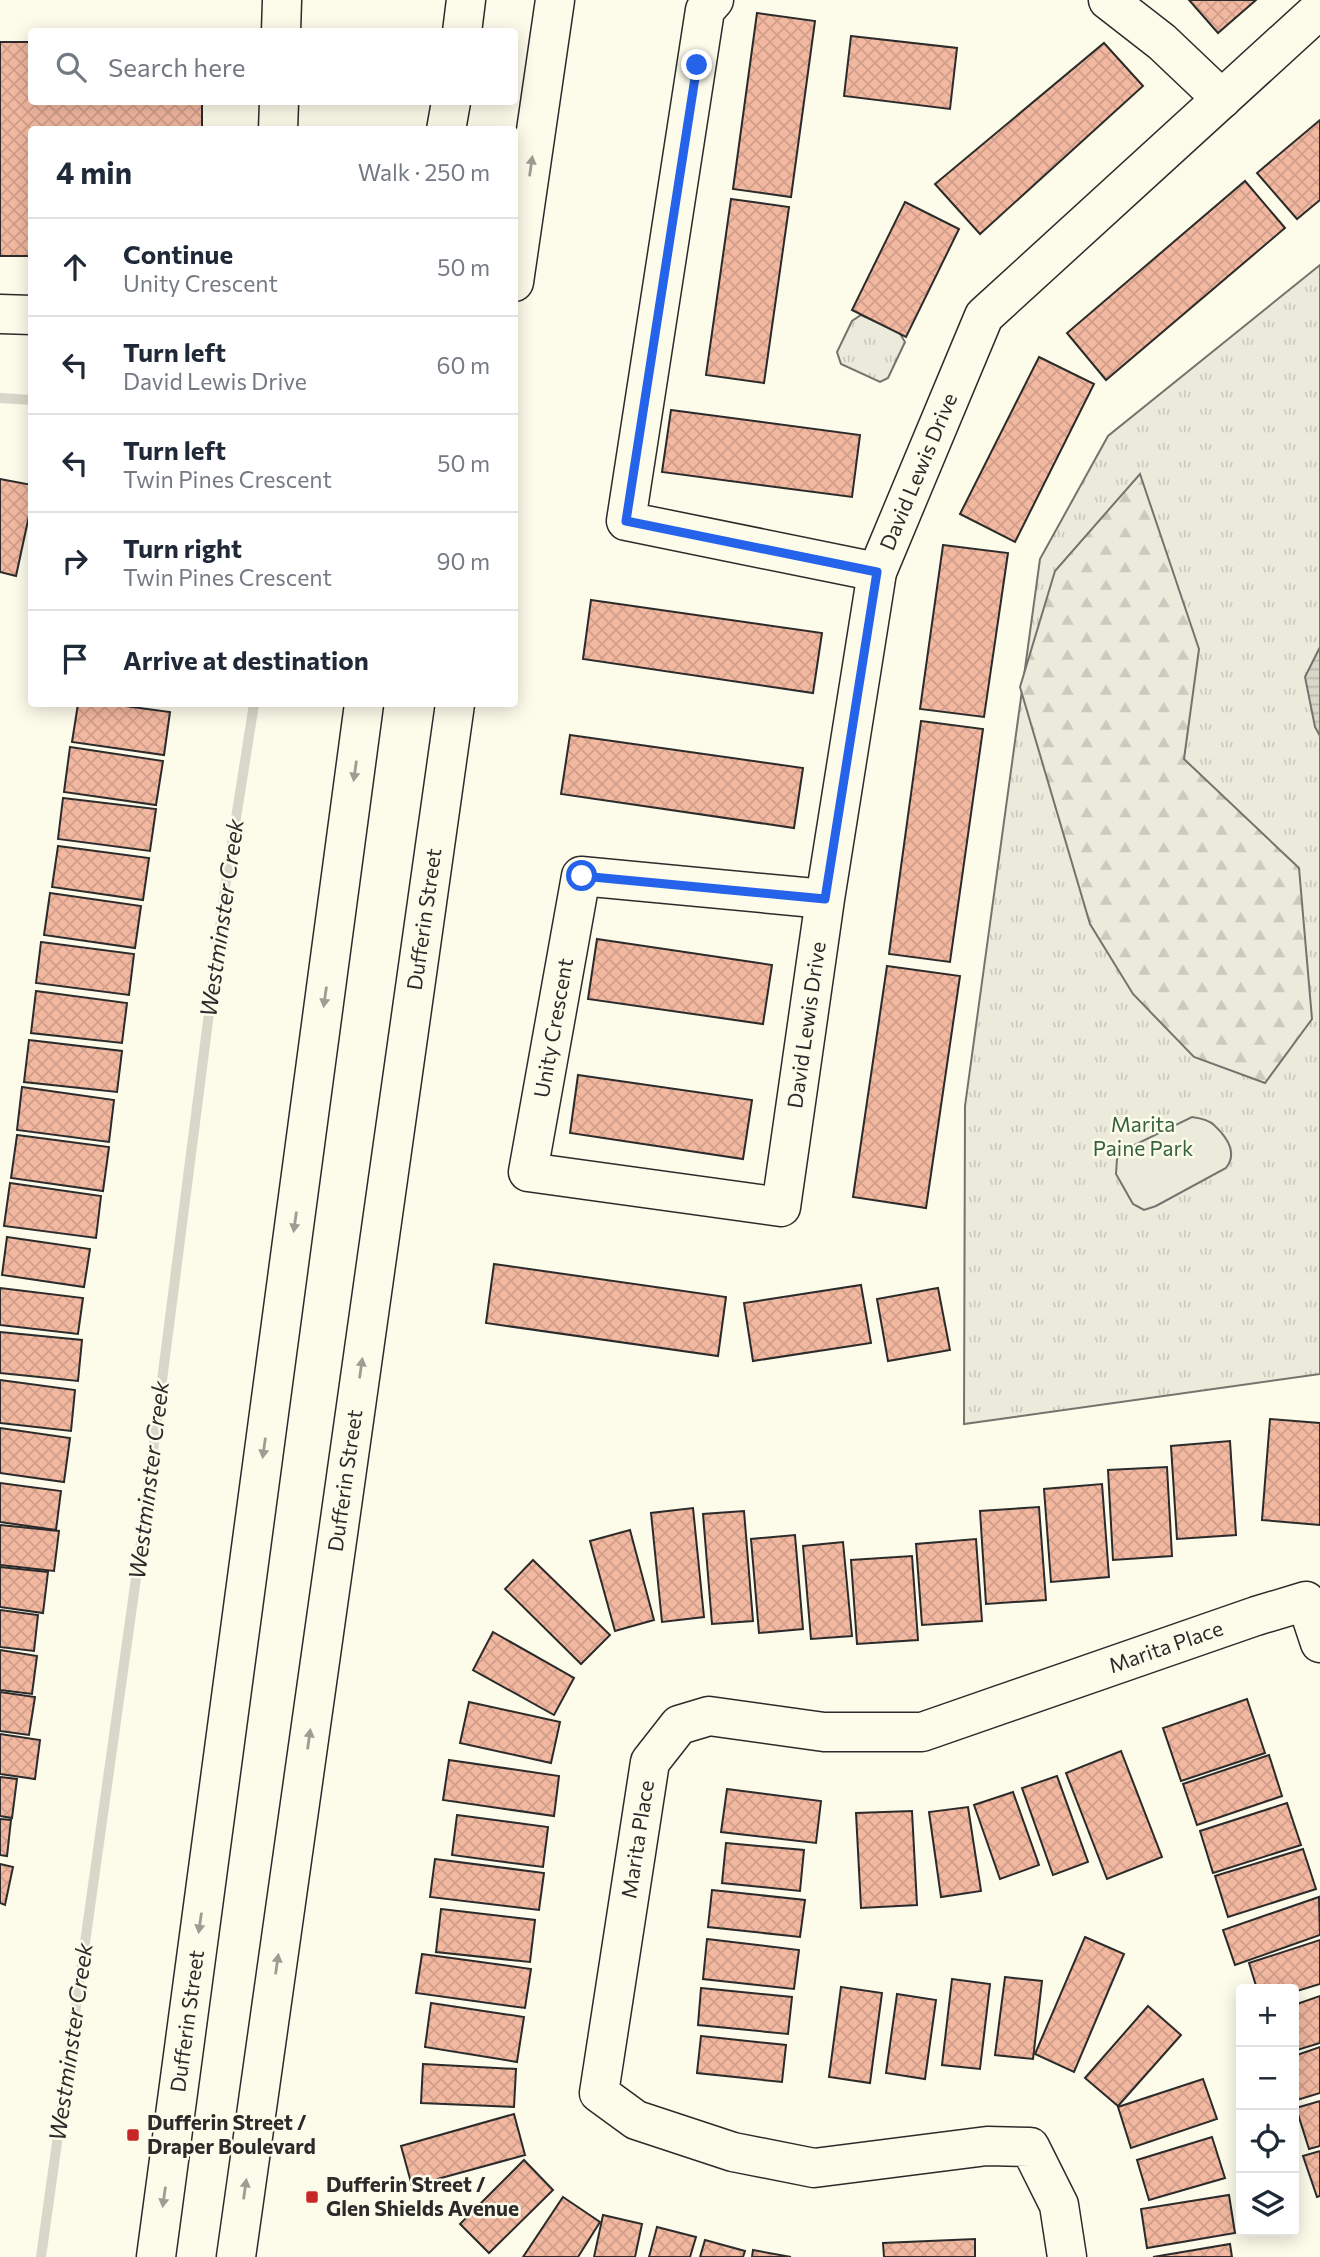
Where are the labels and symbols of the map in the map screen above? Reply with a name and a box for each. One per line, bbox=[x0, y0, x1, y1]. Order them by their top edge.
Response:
route end bbox=[681, 49, 712, 80]
one-way arrow bbox=[526, 155, 537, 177]
street label: David Lewis Drive bbox=[874, 389, 961, 554]
one-way arrow bbox=[349, 760, 360, 782]
water label: Westminster Creek bbox=[193, 816, 249, 1019]
street label: Dufferin Street bbox=[401, 846, 446, 992]
route start bbox=[566, 860, 597, 891]
street label: David Lewis Drive bbox=[781, 940, 830, 1110]
street label: Unity Crescent bbox=[528, 956, 577, 1100]
one-way arrow bbox=[319, 986, 330, 1008]
park label: Marita Paine Park bbox=[1093, 1111, 1193, 1160]
one-way arrow bbox=[289, 1211, 300, 1233]
one-way arrow bbox=[356, 1357, 367, 1379]
water label: Westminster Creek bbox=[122, 1378, 174, 1581]
street label: Dufferin Street bbox=[322, 1408, 366, 1553]
one-way arrow bbox=[259, 1437, 270, 1459]
street label: Marita Place bbox=[1105, 1614, 1226, 1677]
one-way arrow bbox=[304, 1728, 315, 1750]
street label: Marita Place bbox=[615, 1778, 658, 1900]
one-way arrow bbox=[195, 1912, 206, 1934]
water label: Westminster Creek bbox=[42, 1940, 98, 2143]
street label: Dufferin Street bbox=[164, 1948, 208, 2094]
one-way arrow bbox=[272, 1953, 283, 1975]
place label: Dufferin Street / Draper Boulevard bbox=[147, 2109, 316, 2158]
marker: Dufferin Street / Draper Boulevard bbox=[125, 2127, 141, 2143]
place label: Dufferin Street / Glen Shields Avenue bbox=[326, 2171, 519, 2220]
one-way arrow bbox=[240, 2178, 251, 2200]
one-way arrow bbox=[158, 2186, 169, 2208]
marker: Dufferin Street / Glen Shields Avenue bbox=[304, 2189, 320, 2205]

